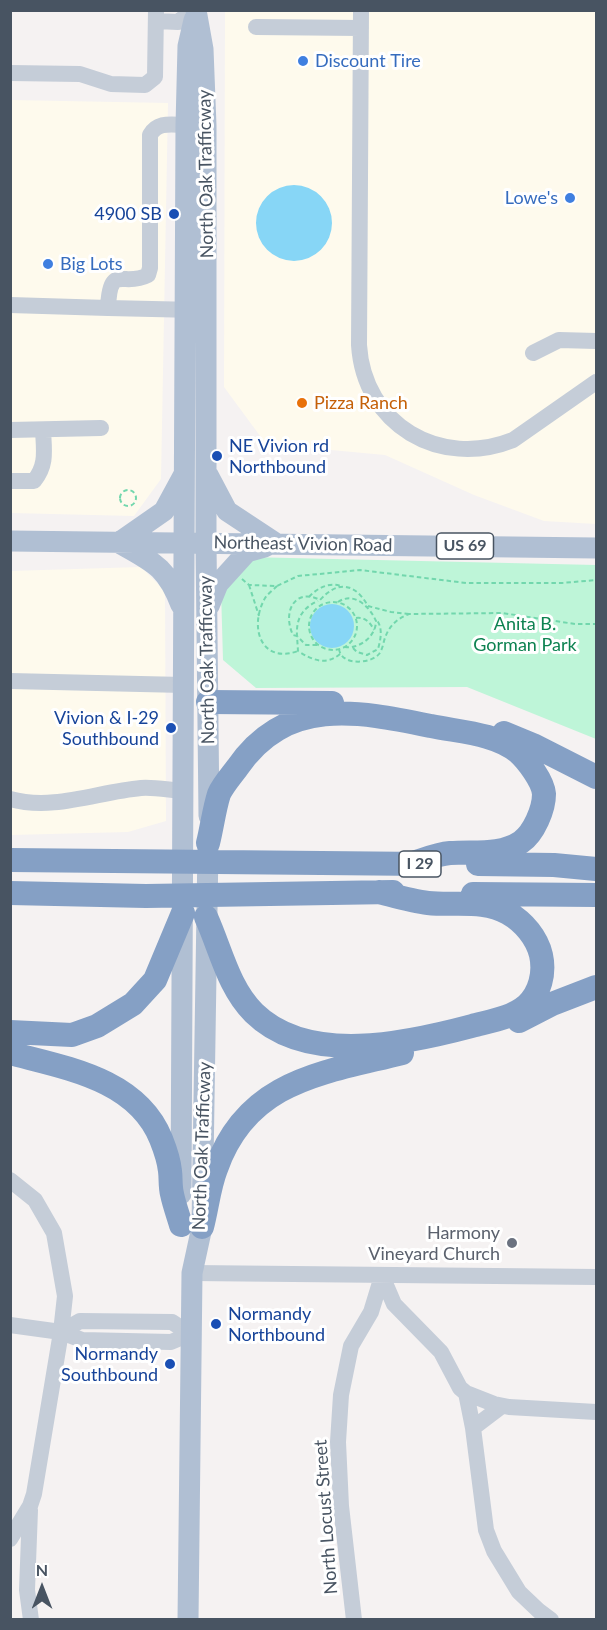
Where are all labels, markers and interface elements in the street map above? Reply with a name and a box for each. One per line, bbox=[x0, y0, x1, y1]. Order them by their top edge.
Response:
place label: Discount Tire bbox=[315, 50, 421, 72]
marker: Discount Tire bbox=[296, 54, 310, 68]
street label: North Oak Trafficway bbox=[194, 89, 218, 259]
place label: Lowe's bbox=[505, 187, 558, 209]
marker: Lowe's bbox=[563, 191, 577, 205]
place label: 4900 SB bbox=[94, 203, 162, 225]
marker: 4900 SB bbox=[167, 207, 181, 221]
place label: Big Lots bbox=[60, 253, 123, 275]
marker: Big Lots bbox=[41, 257, 55, 271]
place label: Pizza Ranch bbox=[314, 392, 408, 414]
marker: Pizza Ranch bbox=[295, 396, 309, 410]
place label: NE Vivion rd Northbound bbox=[229, 435, 329, 478]
marker: NE Vivion rd Northbound bbox=[210, 449, 224, 463]
street label: Northeast Vivion Road bbox=[213, 532, 393, 556]
road number: US 69 bbox=[436, 533, 494, 559]
street label: North Oak Trafficway bbox=[195, 575, 219, 745]
park label: Anita B. Gorman Park bbox=[473, 613, 577, 656]
place label: Vivion & I-29 Southbound bbox=[54, 707, 159, 750]
marker: Vivion & I-29 Southbound bbox=[164, 721, 178, 735]
road number: I 29 bbox=[399, 851, 441, 877]
street label: North Oak Trafficway bbox=[188, 1061, 216, 1231]
place label: Harmony Vineyard Church bbox=[368, 1222, 500, 1264]
marker: Harmony Vineyard Church bbox=[505, 1236, 519, 1250]
place label: Normandy Northbound bbox=[228, 1303, 325, 1346]
marker: Normandy Northbound bbox=[209, 1317, 223, 1331]
place label: Normandy Southbound bbox=[61, 1343, 158, 1386]
marker: Normandy Southbound bbox=[163, 1357, 177, 1371]
street label: North Locust Street bbox=[310, 1439, 342, 1595]
north arrow bbox=[12, 1558, 72, 1618]
text: N bbox=[36, 1560, 48, 1579]

